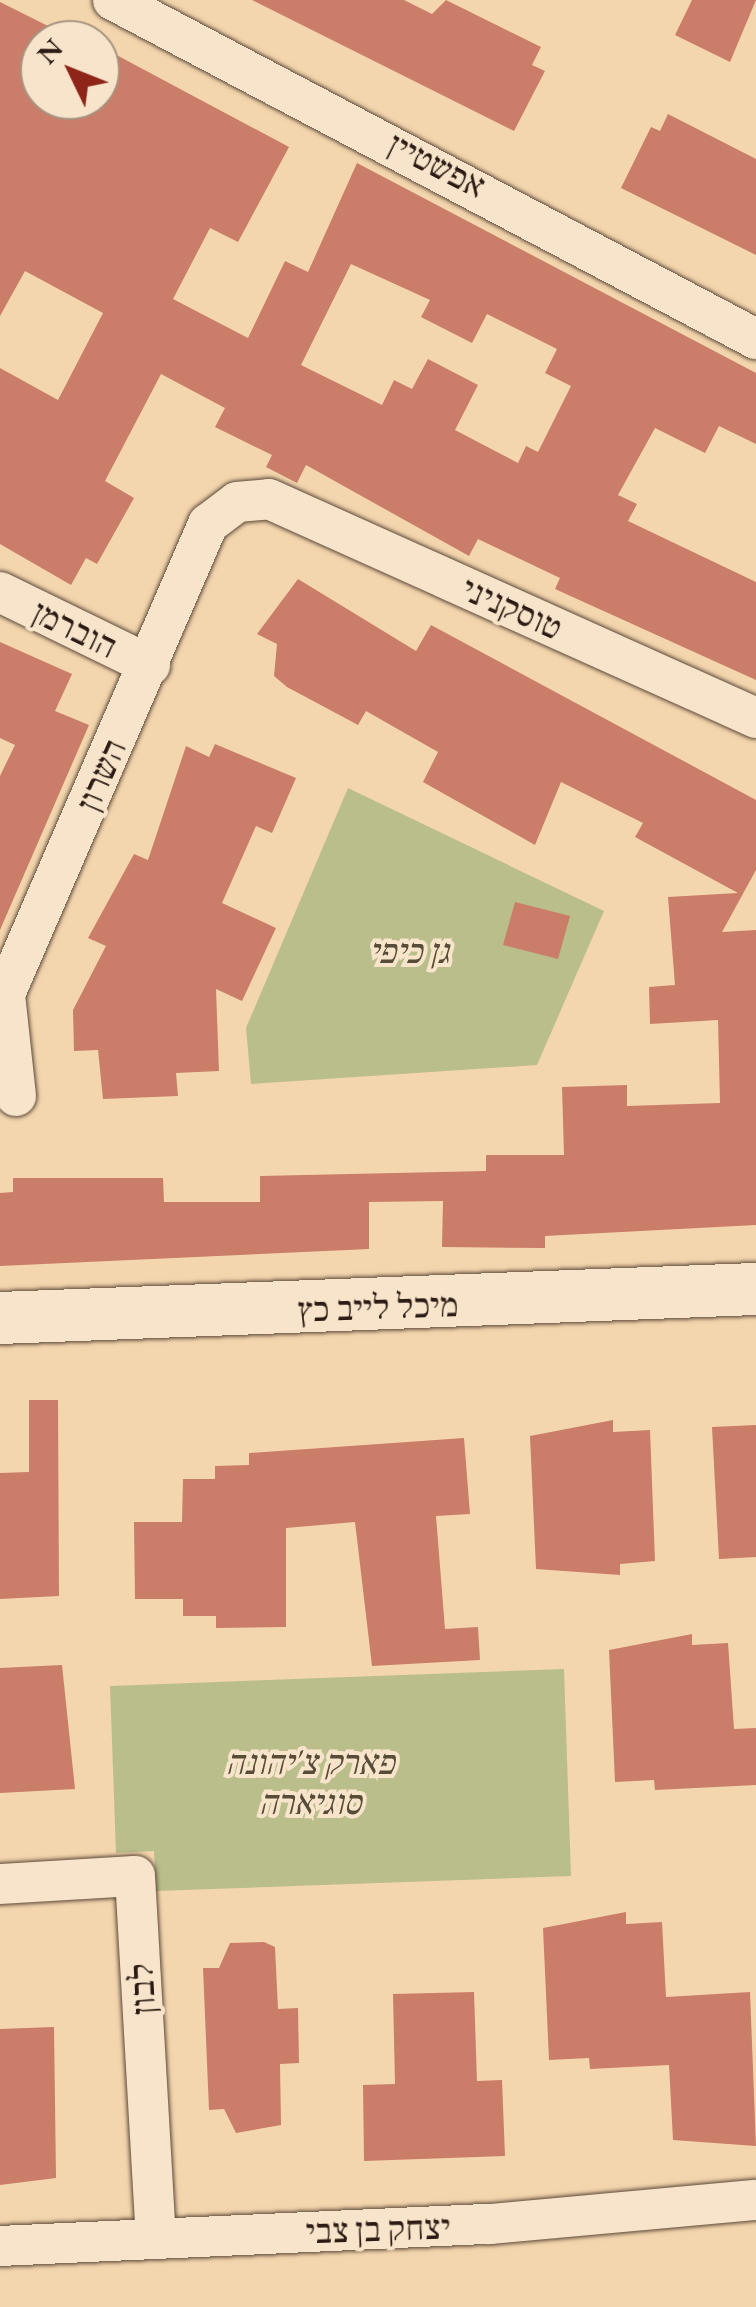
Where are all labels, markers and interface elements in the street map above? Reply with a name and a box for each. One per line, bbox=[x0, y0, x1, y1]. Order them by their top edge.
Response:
north arrow bbox=[20, 20, 120, 120]
text: N bbox=[29, 30, 70, 71]
street label: אפשטיין bbox=[381, 123, 493, 207]
street label: טוסקניני bbox=[455, 567, 569, 649]
street label: הוברמן bbox=[26, 591, 124, 667]
street label: השרון bbox=[67, 733, 135, 817]
park label: גן כיפי bbox=[369, 930, 449, 972]
street label: מיכל לייב כץ bbox=[297, 1283, 459, 1331]
park label: פארק צ'יהונה סוגיארה bbox=[225, 1741, 395, 1823]
street label: לבון bbox=[120, 1962, 164, 2016]
street label: יצחק בן צבי bbox=[305, 2205, 451, 2253]

